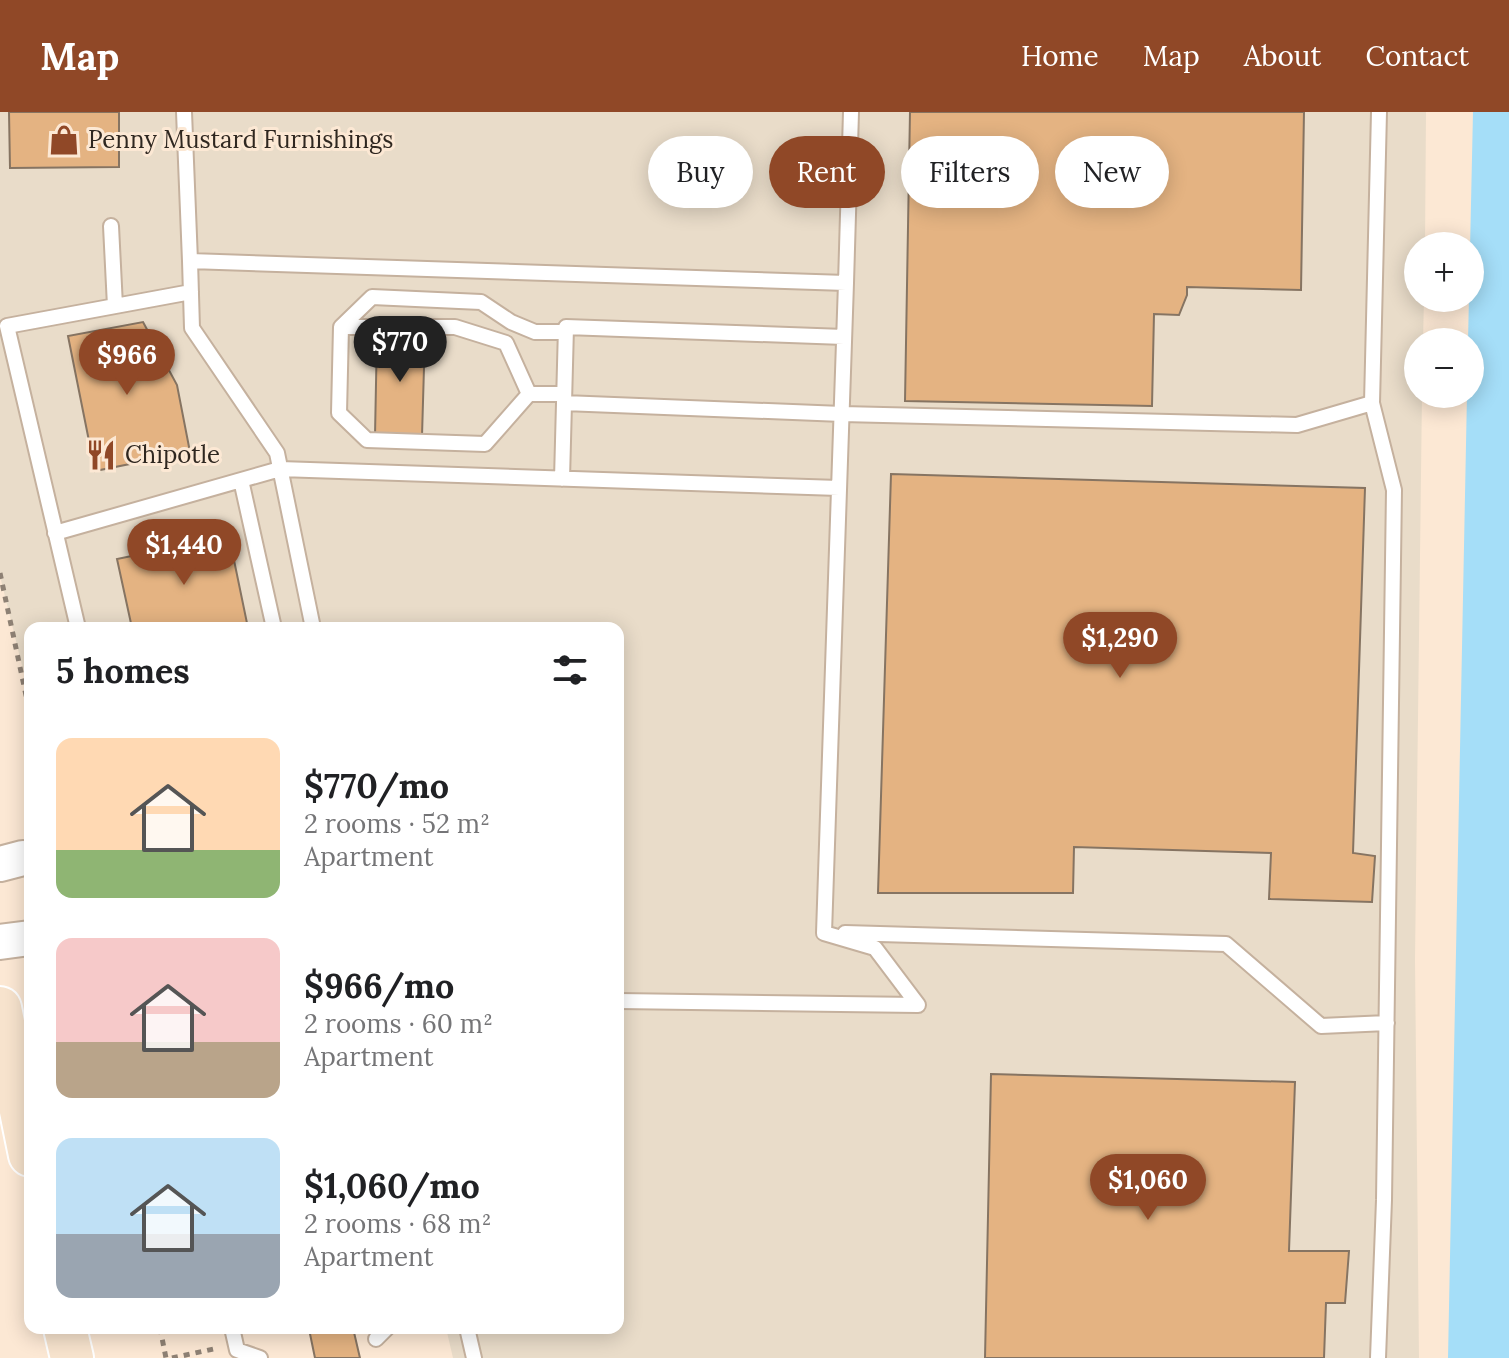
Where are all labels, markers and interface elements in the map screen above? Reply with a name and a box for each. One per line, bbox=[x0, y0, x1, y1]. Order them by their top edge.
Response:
text: Map bbox=[40, 32, 119, 80]
text: Home bbox=[1021, 38, 1099, 74]
text: Map bbox=[1143, 38, 1200, 74]
text: About bbox=[1244, 38, 1321, 74]
text: Contact bbox=[1365, 38, 1469, 74]
shop icon: Penny Mustard Furnishings bbox=[47, 123, 81, 157]
place label: Penny Mustard Furnishings bbox=[88, 124, 393, 155]
chip: Buy bbox=[648, 136, 753, 208]
chip: Rent bbox=[769, 136, 885, 208]
chip: Filters bbox=[901, 136, 1039, 208]
chip: New bbox=[1055, 136, 1169, 208]
map controls bbox=[1404, 232, 1484, 408]
button: + bbox=[1404, 232, 1484, 312]
pin: $770 bbox=[353, 316, 447, 384]
text: $770 bbox=[372, 325, 428, 358]
button: − bbox=[1404, 328, 1484, 408]
pin: $966 bbox=[80, 329, 174, 397]
text: $966 bbox=[97, 338, 157, 371]
restaurant icon: Chipotle bbox=[84, 438, 118, 472]
place label: Chipotle bbox=[125, 439, 220, 470]
pin: $1,440 bbox=[119, 519, 249, 587]
text: $1,440 bbox=[145, 528, 223, 561]
pin: $1,290 bbox=[1055, 612, 1185, 680]
text: $1,290 bbox=[1081, 621, 1159, 654]
icon: filters bbox=[548, 648, 592, 692]
text: 5 homes bbox=[56, 649, 190, 692]
text: $770/mo bbox=[304, 764, 449, 807]
icon: home bbox=[120, 770, 216, 866]
text: 2 rooms · 52 m² bbox=[304, 807, 490, 840]
text: Apartment bbox=[304, 840, 434, 873]
text: $966/mo bbox=[304, 964, 454, 1007]
icon: home bbox=[120, 970, 216, 1066]
text: 2 rooms · 60 m² bbox=[304, 1007, 493, 1040]
text: Apartment bbox=[304, 1040, 434, 1073]
pin: $1,060 bbox=[1083, 1154, 1213, 1222]
text: $1,060 bbox=[1108, 1163, 1188, 1196]
text: $1,060/mo bbox=[304, 1164, 480, 1207]
icon: home bbox=[120, 1170, 216, 1266]
text: 2 rooms · 68 m² bbox=[304, 1207, 492, 1240]
text: Apartment bbox=[304, 1240, 434, 1273]

